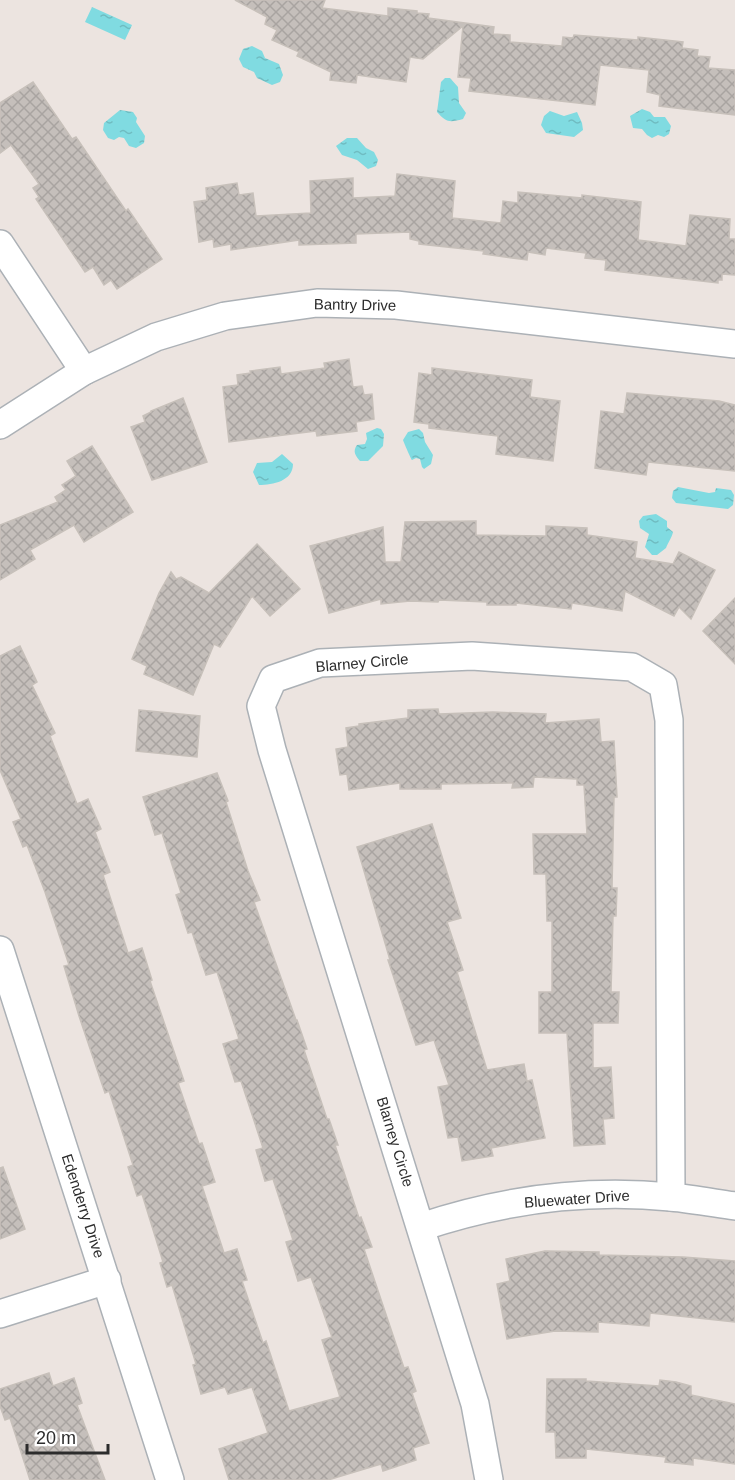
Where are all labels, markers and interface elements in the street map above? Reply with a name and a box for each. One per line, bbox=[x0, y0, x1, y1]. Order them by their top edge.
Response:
street label: Bantry Drive bbox=[314, 295, 396, 314]
street label: Blarney Circle bbox=[315, 650, 409, 675]
street label: Blarney Circle bbox=[374, 1095, 417, 1189]
street label: Edenderry Drive bbox=[59, 1152, 108, 1260]
street label: Bluewater Drive bbox=[524, 1186, 630, 1211]
scale bar bbox=[27, 1417, 108, 1455]
text: 20 m bbox=[36, 1428, 76, 1448]

